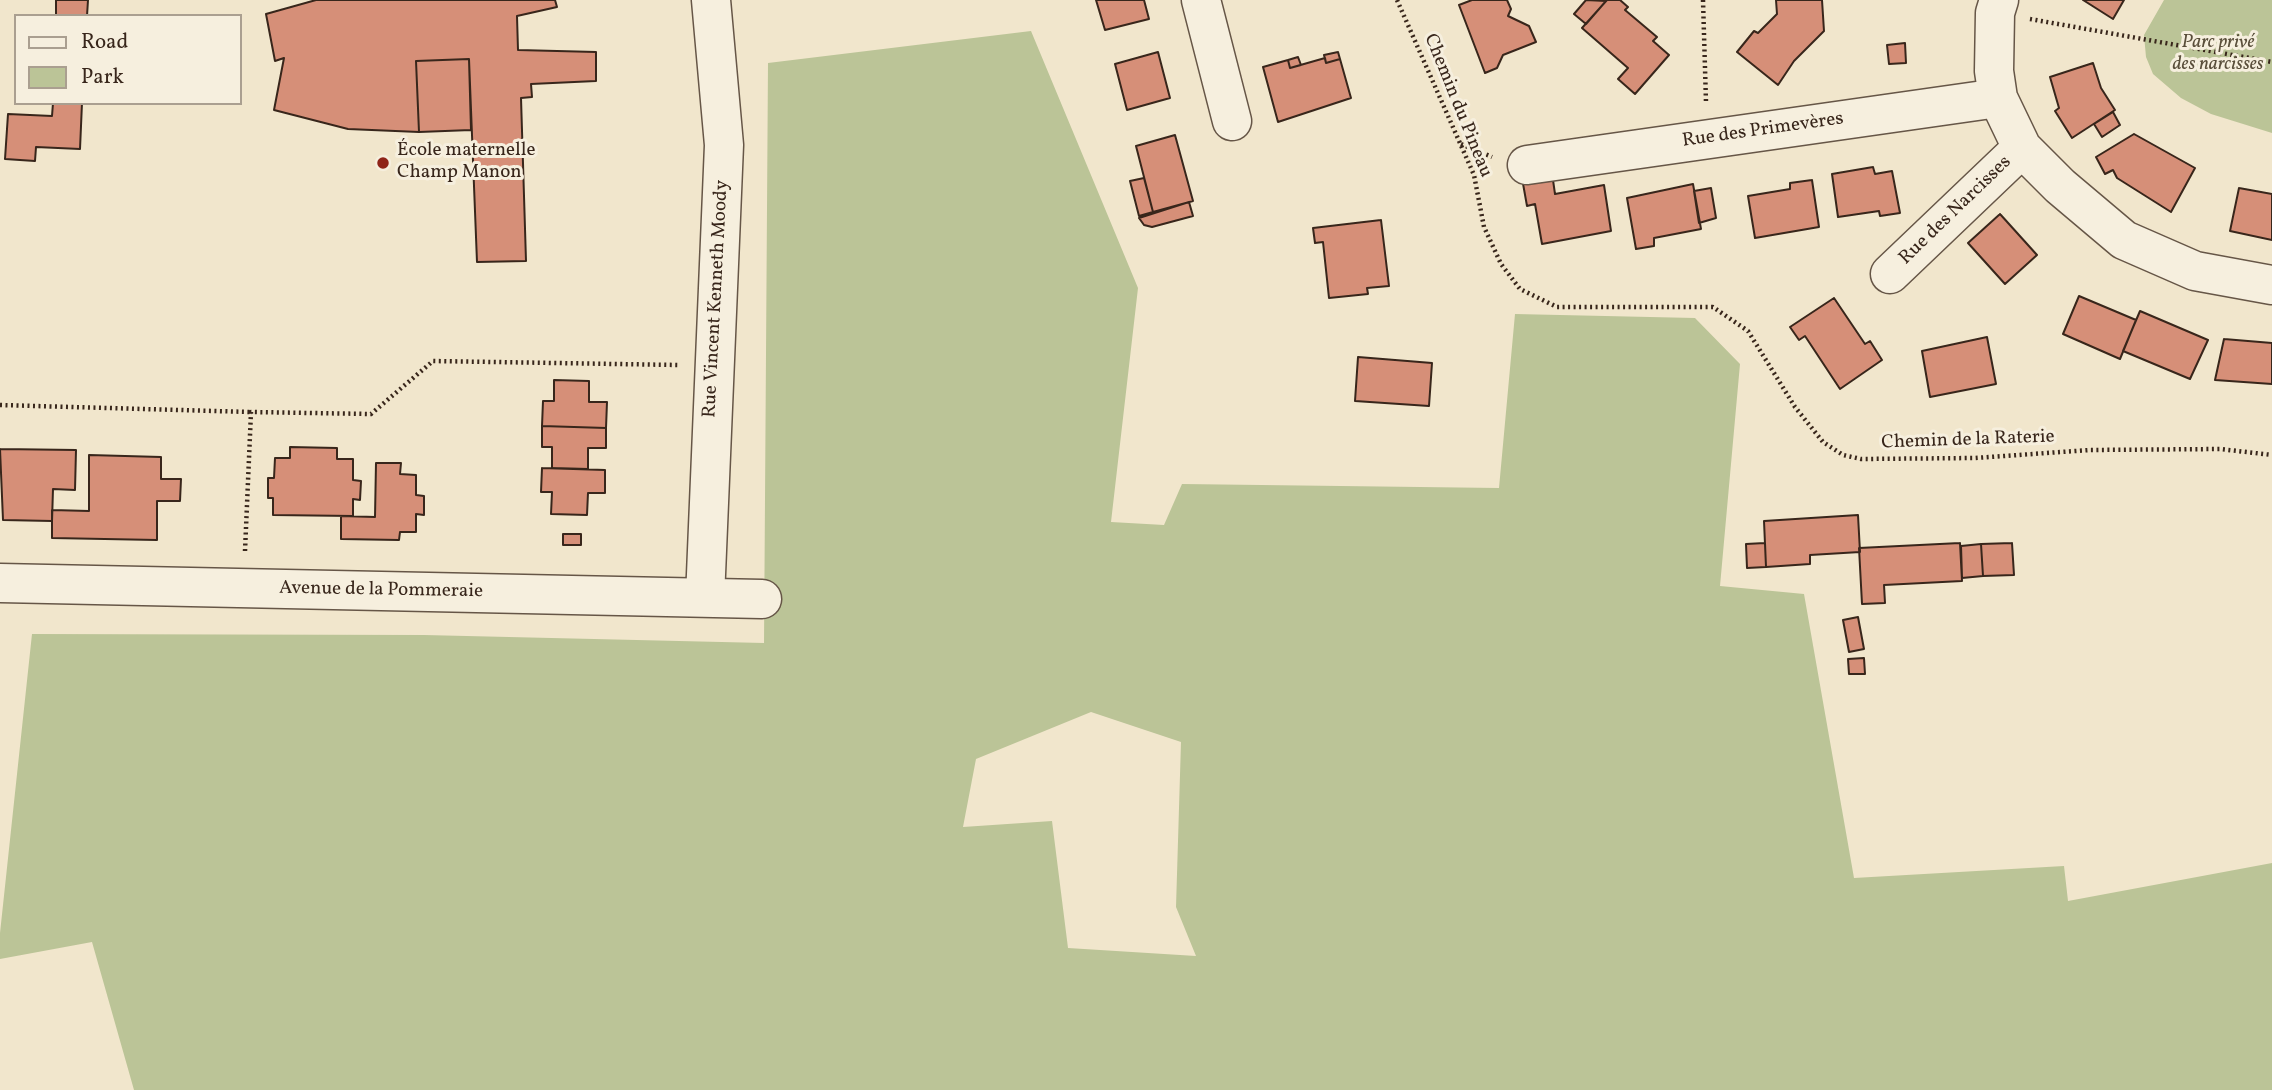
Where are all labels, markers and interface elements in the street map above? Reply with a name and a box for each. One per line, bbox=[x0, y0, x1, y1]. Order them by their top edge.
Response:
legend bbox=[14, 14, 242, 105]
text: Road bbox=[81, 28, 128, 57]
street label: Chemin du Pineau bbox=[1418, 31, 1496, 181]
park label: Parc privé des narcisses bbox=[2172, 33, 2264, 77]
text: Park bbox=[81, 63, 124, 92]
street label: Rue des Primevères bbox=[1681, 108, 1845, 154]
place label: École maternelle Champ Manon bbox=[397, 141, 535, 185]
street label: Rue des Narcisses bbox=[1895, 152, 2017, 270]
marker: École maternelle Champ Manon bbox=[375, 155, 391, 171]
street label: Rue Vincent Kenneth Moody bbox=[699, 180, 735, 418]
street label: Chemin de la Raterie bbox=[1881, 427, 2055, 455]
street label: Avenue de la Pommeraie bbox=[279, 578, 483, 604]

